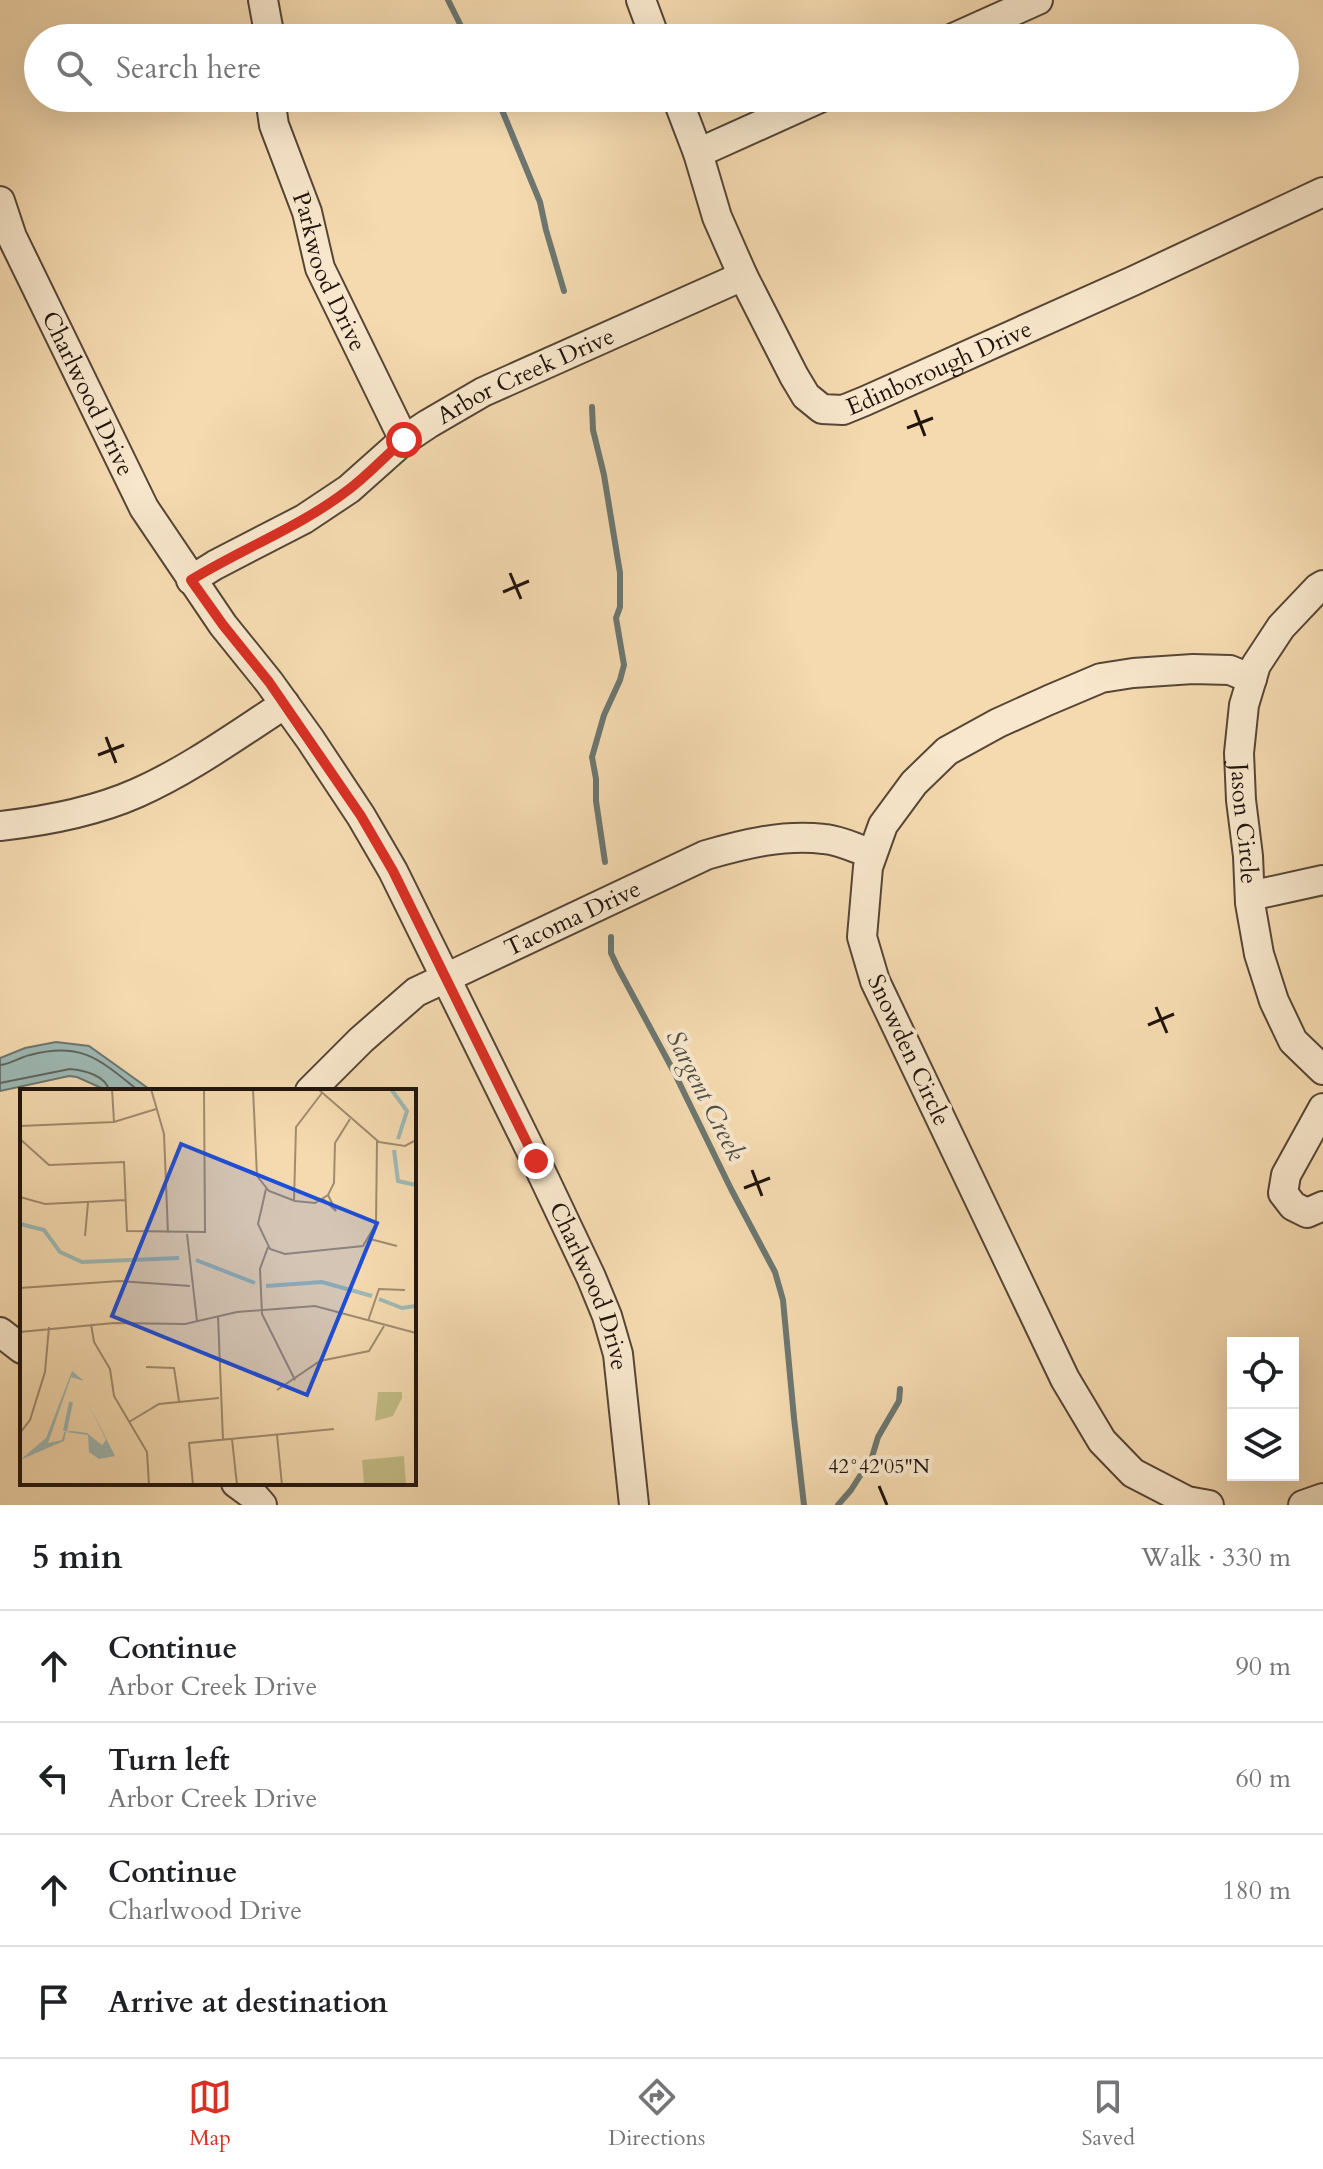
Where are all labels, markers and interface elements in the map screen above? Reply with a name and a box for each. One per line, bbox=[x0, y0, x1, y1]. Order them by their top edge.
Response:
search box bbox=[24, 24, 1299, 112]
icon: search bbox=[52, 46, 96, 90]
text: Search here bbox=[116, 48, 261, 89]
street label: Parkwood Drive bbox=[284, 187, 374, 357]
street label: Charlwood Drive bbox=[34, 306, 142, 482]
street label: Edinborough Drive bbox=[841, 312, 1037, 424]
street label: Arbor Creek Drive bbox=[431, 320, 620, 433]
route start bbox=[386, 422, 422, 458]
street label: Jason Circle bbox=[1222, 759, 1265, 885]
street label: Tacoma Drive bbox=[499, 872, 646, 965]
street label: Snowden Circle bbox=[859, 969, 958, 1131]
water label: Sargent Creek bbox=[658, 1024, 754, 1167]
inset map bbox=[20, 1089, 416, 1485]
route end bbox=[518, 1143, 554, 1179]
street label: Charlwood Drive bbox=[541, 1197, 636, 1372]
map controls bbox=[1227, 1337, 1299, 1481]
button: locate bbox=[1227, 1337, 1299, 1409]
button: layers bbox=[1227, 1409, 1299, 1481]
text: 42°42'05"N bbox=[828, 1453, 930, 1480]
text: 5 min bbox=[32, 1534, 123, 1580]
text: Walk · 330 m bbox=[1141, 1540, 1291, 1575]
text: Continue bbox=[108, 1628, 237, 1669]
icon: ahead bbox=[32, 1644, 76, 1688]
text: 90 m bbox=[1235, 1649, 1291, 1684]
text: Arbor Creek Drive bbox=[108, 1669, 317, 1704]
text: Turn left bbox=[108, 1740, 230, 1781]
icon: left bbox=[32, 1756, 76, 1800]
text: 60 m bbox=[1235, 1761, 1291, 1796]
text: Arbor Creek Drive bbox=[108, 1781, 317, 1816]
text: Continue bbox=[108, 1852, 237, 1893]
icon: ahead bbox=[32, 1868, 76, 1912]
text: 180 m bbox=[1222, 1873, 1291, 1908]
text: Charlwood Drive bbox=[108, 1893, 302, 1928]
icon: arrive bbox=[32, 1980, 76, 2024]
text: Arrive at destination bbox=[108, 1982, 388, 2023]
tab: Map bbox=[188, 2075, 232, 2153]
tab: Directions bbox=[608, 2075, 705, 2153]
tab: Saved bbox=[1082, 2075, 1135, 2153]

